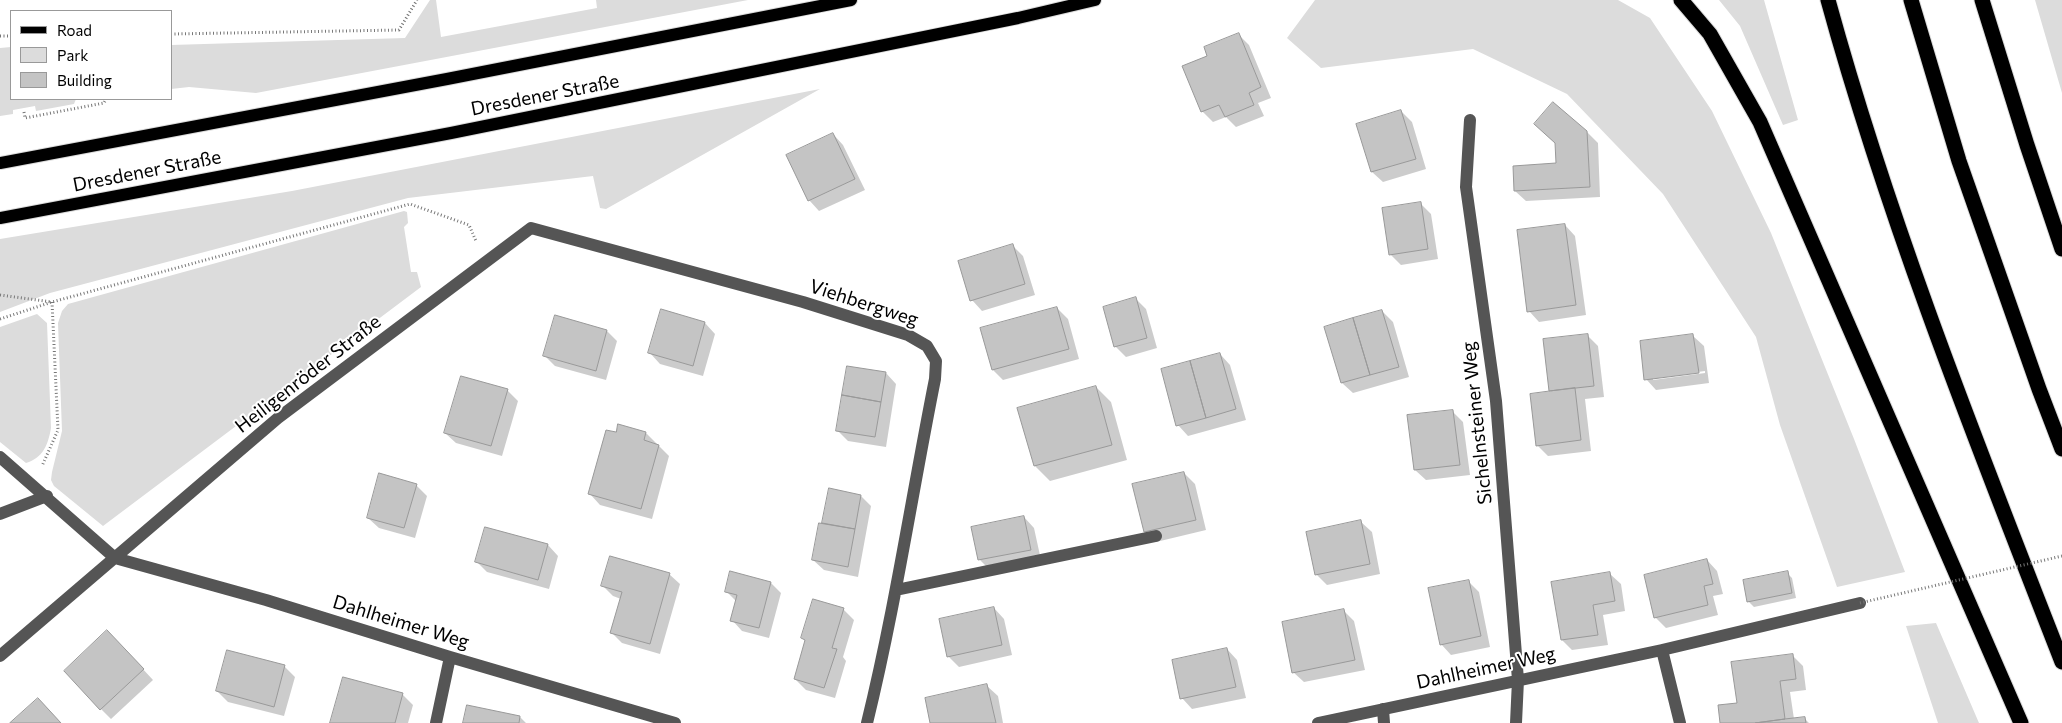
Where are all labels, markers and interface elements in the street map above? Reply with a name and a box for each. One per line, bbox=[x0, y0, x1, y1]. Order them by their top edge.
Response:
legend bbox=[10, 10, 172, 100]
text: Road bbox=[57, 21, 92, 39]
text: Park bbox=[57, 46, 88, 64]
street label: Dresdener Straße bbox=[469, 69, 621, 121]
text: Building bbox=[57, 71, 112, 89]
street label: Dresdener Straße bbox=[71, 145, 223, 197]
street label: Viehbergweg bbox=[807, 275, 921, 331]
street label: Heiligenröder Straße bbox=[231, 310, 385, 438]
street label: Sichelnsteiner Weg bbox=[1457, 340, 1497, 506]
street label: Dahlheimer Weg bbox=[330, 590, 472, 654]
street label: Dahlheimer Weg bbox=[1414, 642, 1558, 694]

